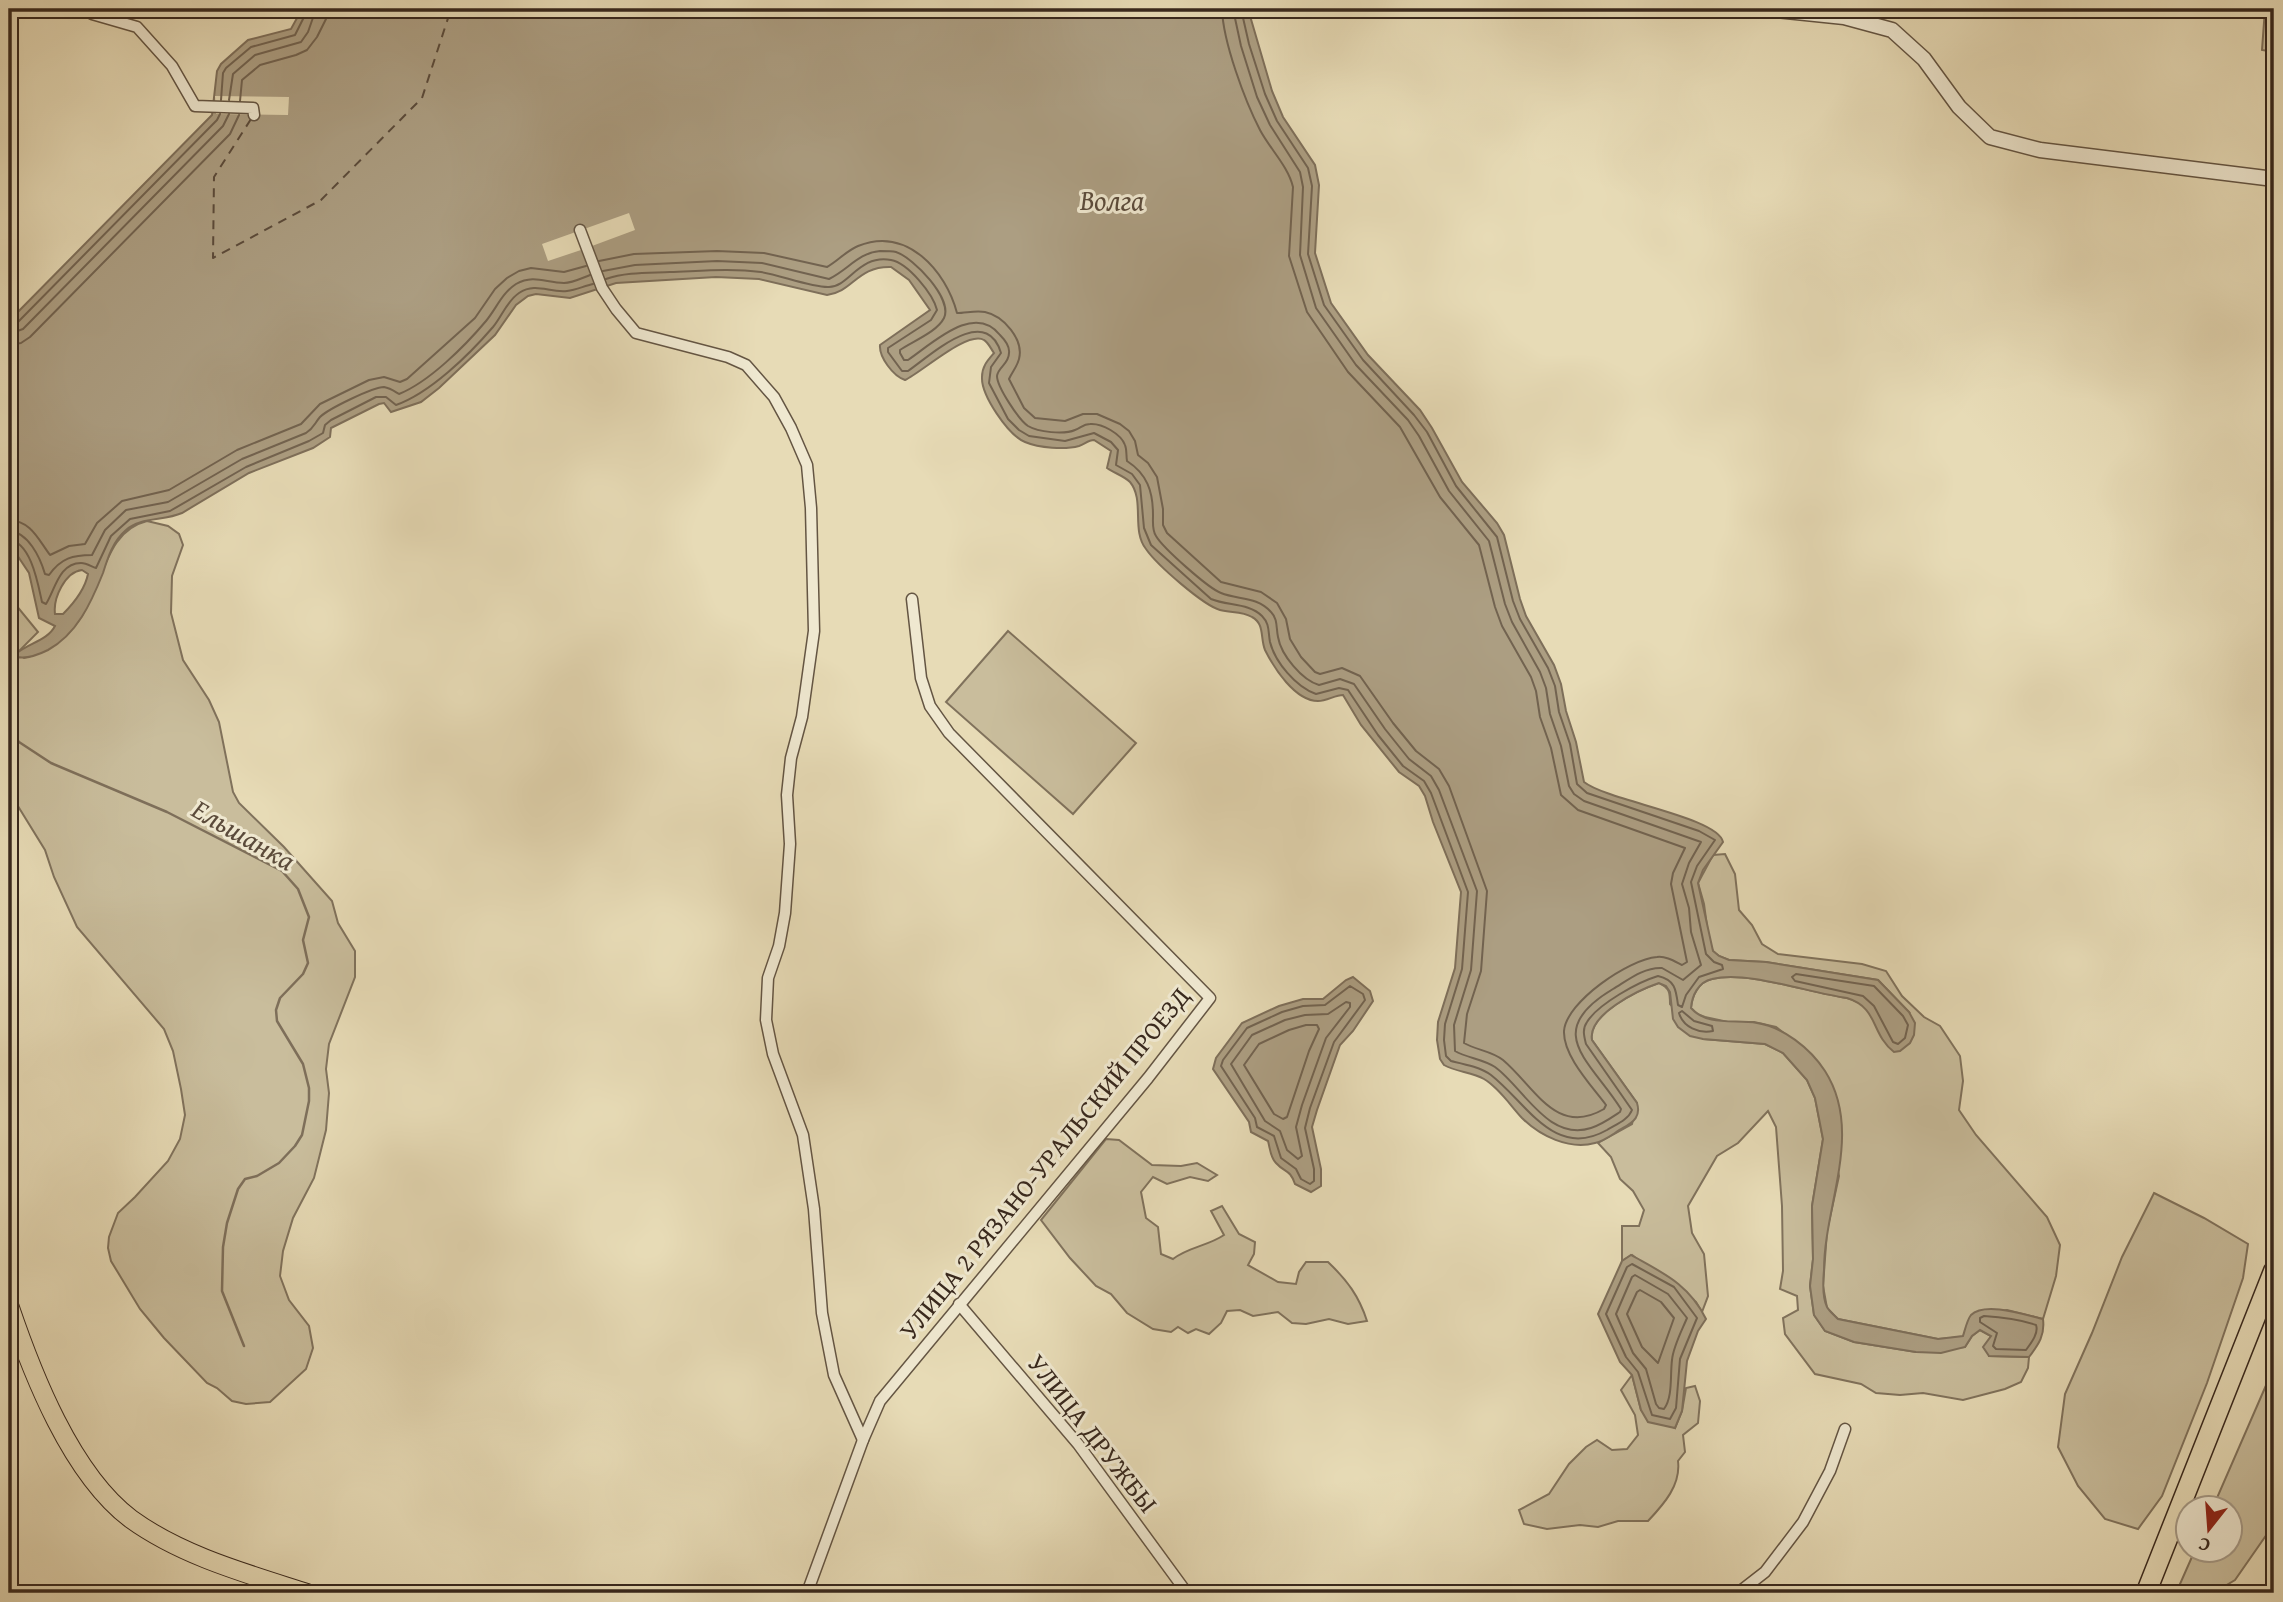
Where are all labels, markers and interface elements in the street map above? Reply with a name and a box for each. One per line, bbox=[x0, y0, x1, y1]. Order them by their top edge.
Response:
water label: Волга bbox=[1079, 179, 1144, 220]
water label: Ельшанка bbox=[184, 787, 303, 880]
street label: УЛИЦА 2 РЯЗАНО-УРАЛЬСКИЙ ПРОЕЗД bbox=[889, 978, 1199, 1348]
street label: УЛИЦА ДРУЖБЫ bbox=[1018, 1345, 1168, 1521]
north arrow bbox=[2174, 1494, 2244, 1564]
text: С bbox=[2195, 1530, 2213, 1560]

